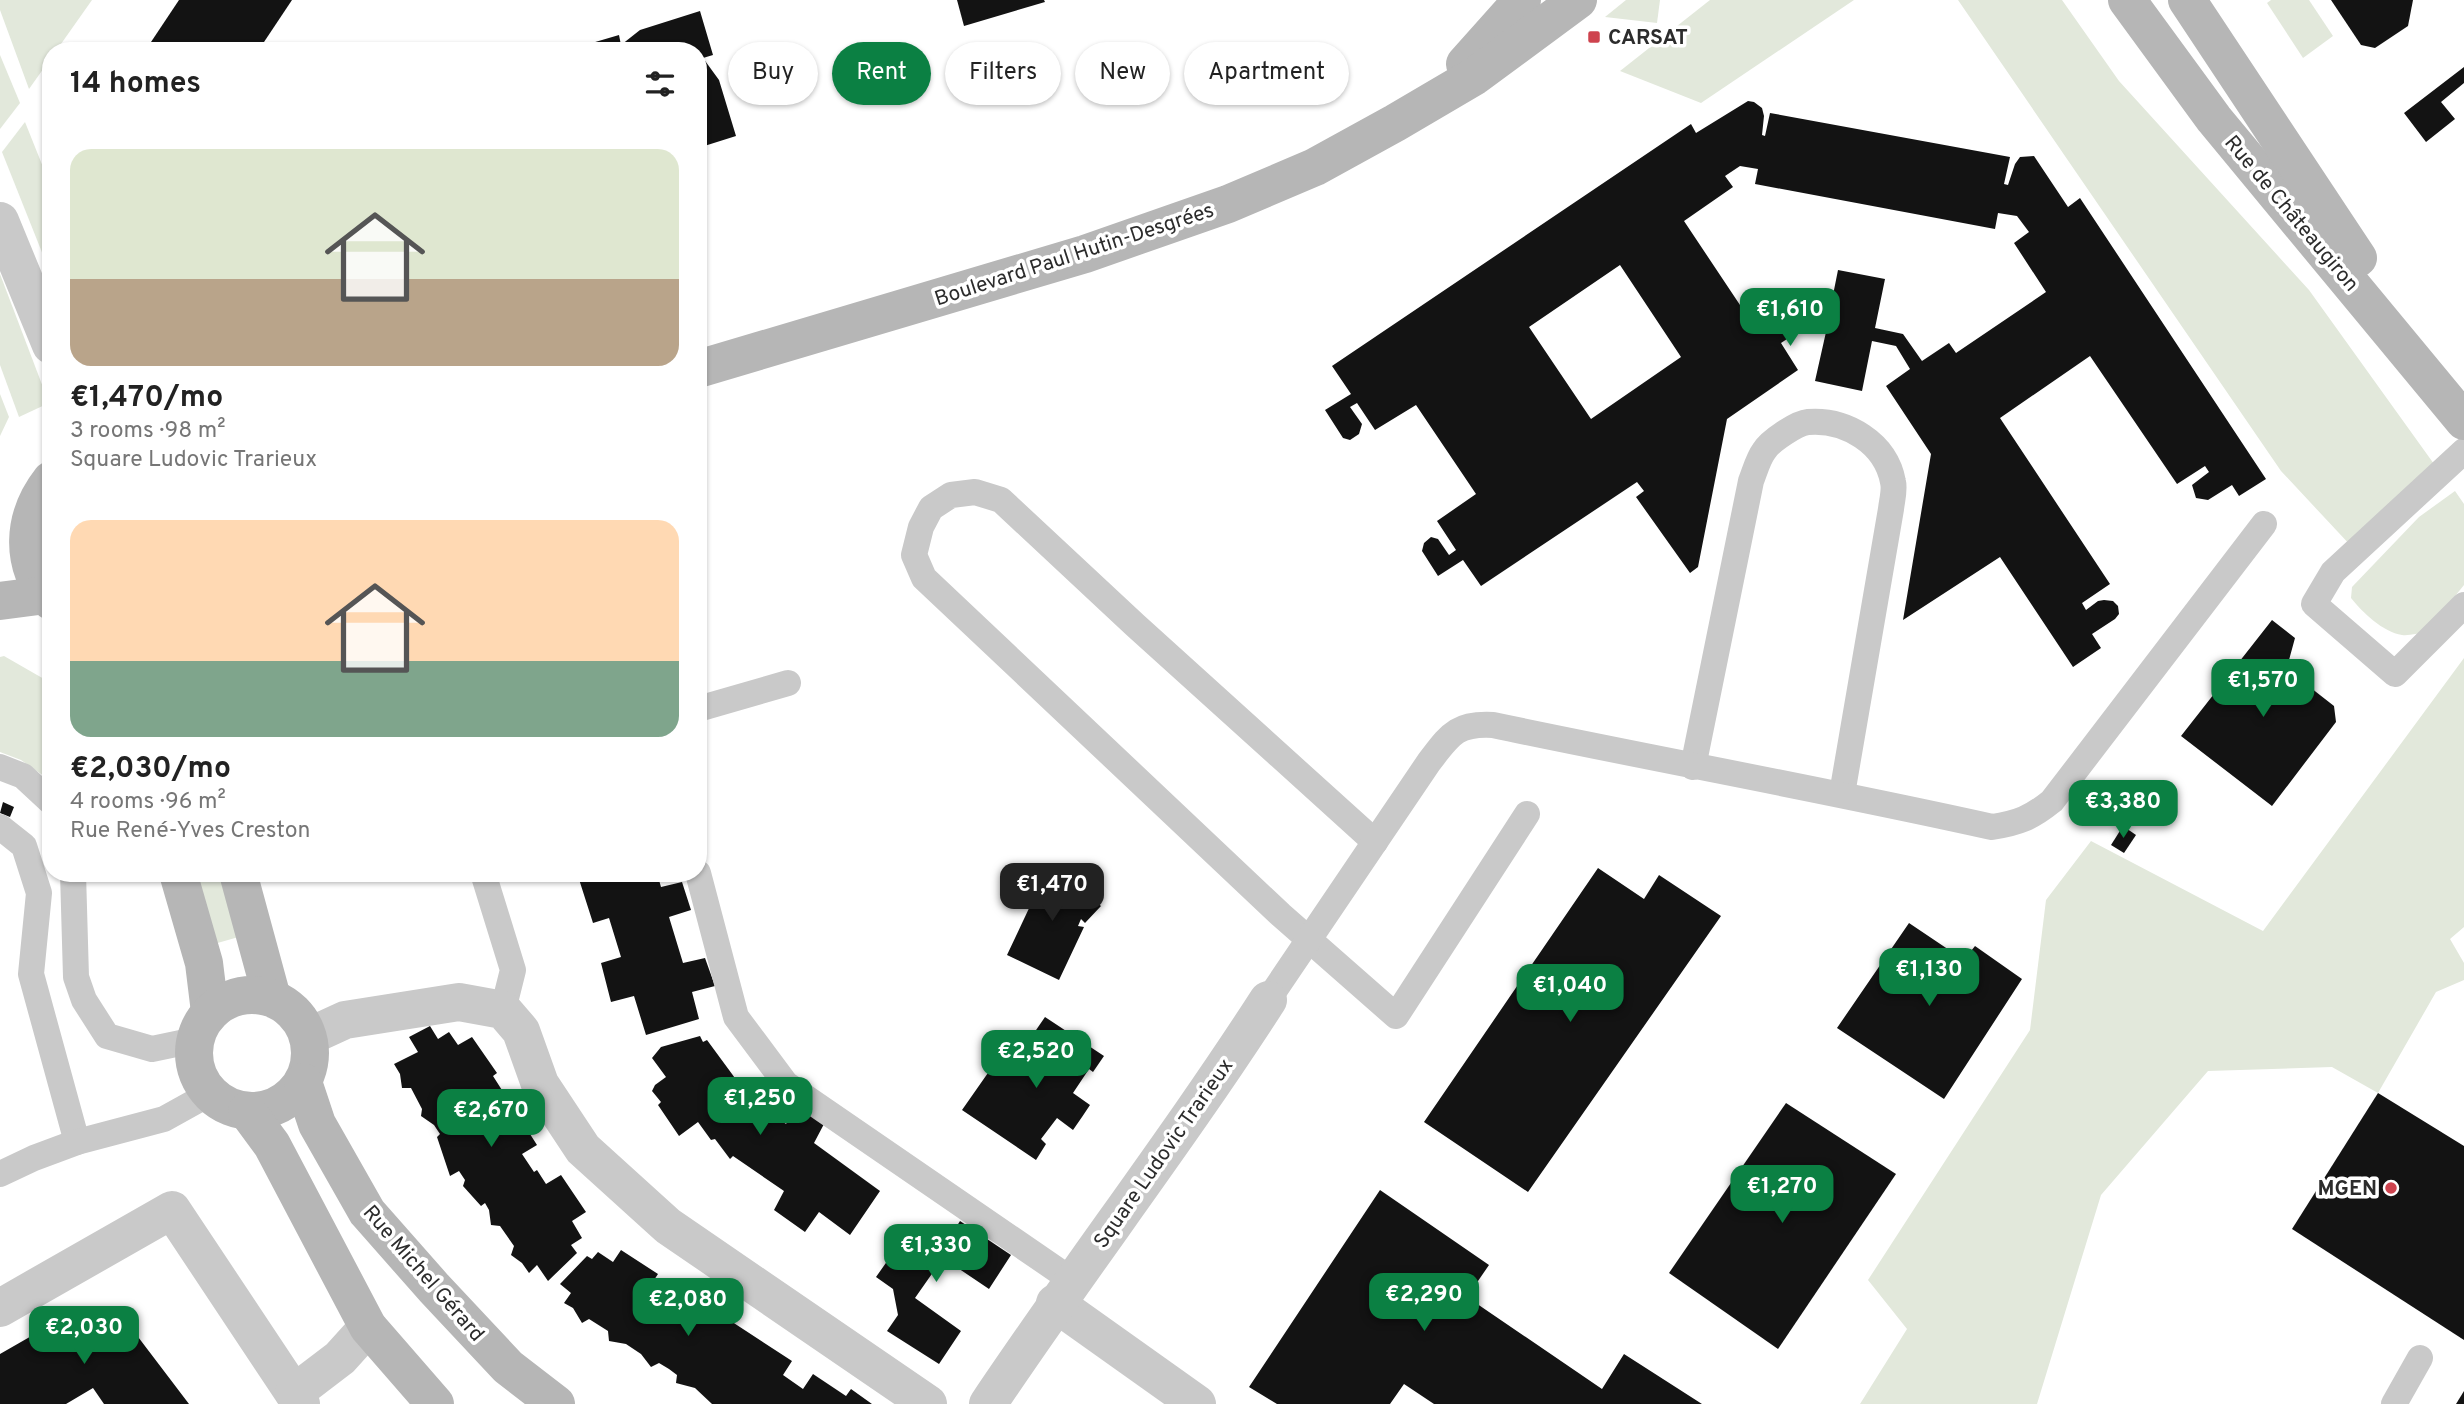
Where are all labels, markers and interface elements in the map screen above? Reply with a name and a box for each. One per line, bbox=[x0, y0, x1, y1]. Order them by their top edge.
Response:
place label: CARSAT bbox=[1608, 25, 1688, 52]
marker: CARSAT bbox=[1586, 29, 1602, 45]
chip: Buy bbox=[728, 42, 818, 105]
chip: Rent bbox=[832, 42, 931, 105]
chip: Filters bbox=[945, 42, 1061, 105]
chip: New bbox=[1075, 42, 1170, 105]
chip: Apartment bbox=[1184, 42, 1349, 105]
icon: filters bbox=[641, 65, 679, 103]
text: 14 homes bbox=[70, 66, 201, 103]
street label: Rue de Châteaugiron bbox=[2218, 130, 2364, 298]
icon: home bbox=[312, 194, 438, 320]
street label: Boulevard Paul Hutin-Desgrées bbox=[931, 197, 1218, 313]
pin: €1,610 bbox=[1733, 288, 1847, 348]
text: €1,610 bbox=[1756, 296, 1824, 325]
text: €1,470/mo bbox=[70, 380, 223, 417]
text: 3 rooms · 98 m² bbox=[70, 417, 226, 446]
text: Square Ludovic Trarieux bbox=[70, 446, 317, 475]
icon: home bbox=[312, 565, 438, 691]
pin: €1,570 bbox=[2206, 660, 2320, 719]
text: €1,570 bbox=[2227, 667, 2299, 696]
text: €2,030/mo bbox=[70, 751, 231, 788]
pin: €3,380 bbox=[2066, 780, 2180, 840]
text: 4 rooms · 96 m² bbox=[70, 788, 226, 817]
text: €3,380 bbox=[2085, 788, 2161, 817]
text: Rue René-Yves Creston bbox=[70, 817, 310, 846]
pin: €1,470 bbox=[995, 864, 1109, 923]
text: €1,470 bbox=[1016, 871, 1088, 900]
pin: €1,130 bbox=[1872, 948, 1986, 1008]
text: €1,130 bbox=[1895, 956, 1963, 985]
pin: €1,040 bbox=[1513, 964, 1627, 1024]
text: €1,040 bbox=[1533, 972, 1607, 1001]
pin: €2,520 bbox=[979, 1030, 1093, 1090]
text: €2,520 bbox=[997, 1038, 1075, 1067]
street label: Square Ludovic Trarieux bbox=[1088, 1054, 1240, 1254]
pin: €1,250 bbox=[703, 1078, 817, 1137]
text: €1,250 bbox=[724, 1085, 796, 1114]
pin: €2,670 bbox=[434, 1090, 548, 1149]
text: €2,670 bbox=[453, 1097, 529, 1126]
pin: €1,270 bbox=[1725, 1166, 1839, 1225]
text: €1,270 bbox=[1746, 1173, 1818, 1202]
place label: MGEN bbox=[2318, 1176, 2377, 1203]
marker: MGEN bbox=[2383, 1180, 2399, 1196]
street label: Rue Michel Gérard bbox=[356, 1200, 490, 1348]
pin: €1,330 bbox=[879, 1224, 993, 1284]
text: €1,330 bbox=[900, 1232, 972, 1261]
pin: €2,290 bbox=[1367, 1274, 1481, 1333]
pin: €2,080 bbox=[631, 1278, 745, 1338]
text: €2,290 bbox=[1385, 1281, 1463, 1310]
text: €2,080 bbox=[649, 1286, 727, 1315]
pin: €2,030 bbox=[27, 1306, 141, 1366]
text: €2,030 bbox=[45, 1314, 123, 1343]

